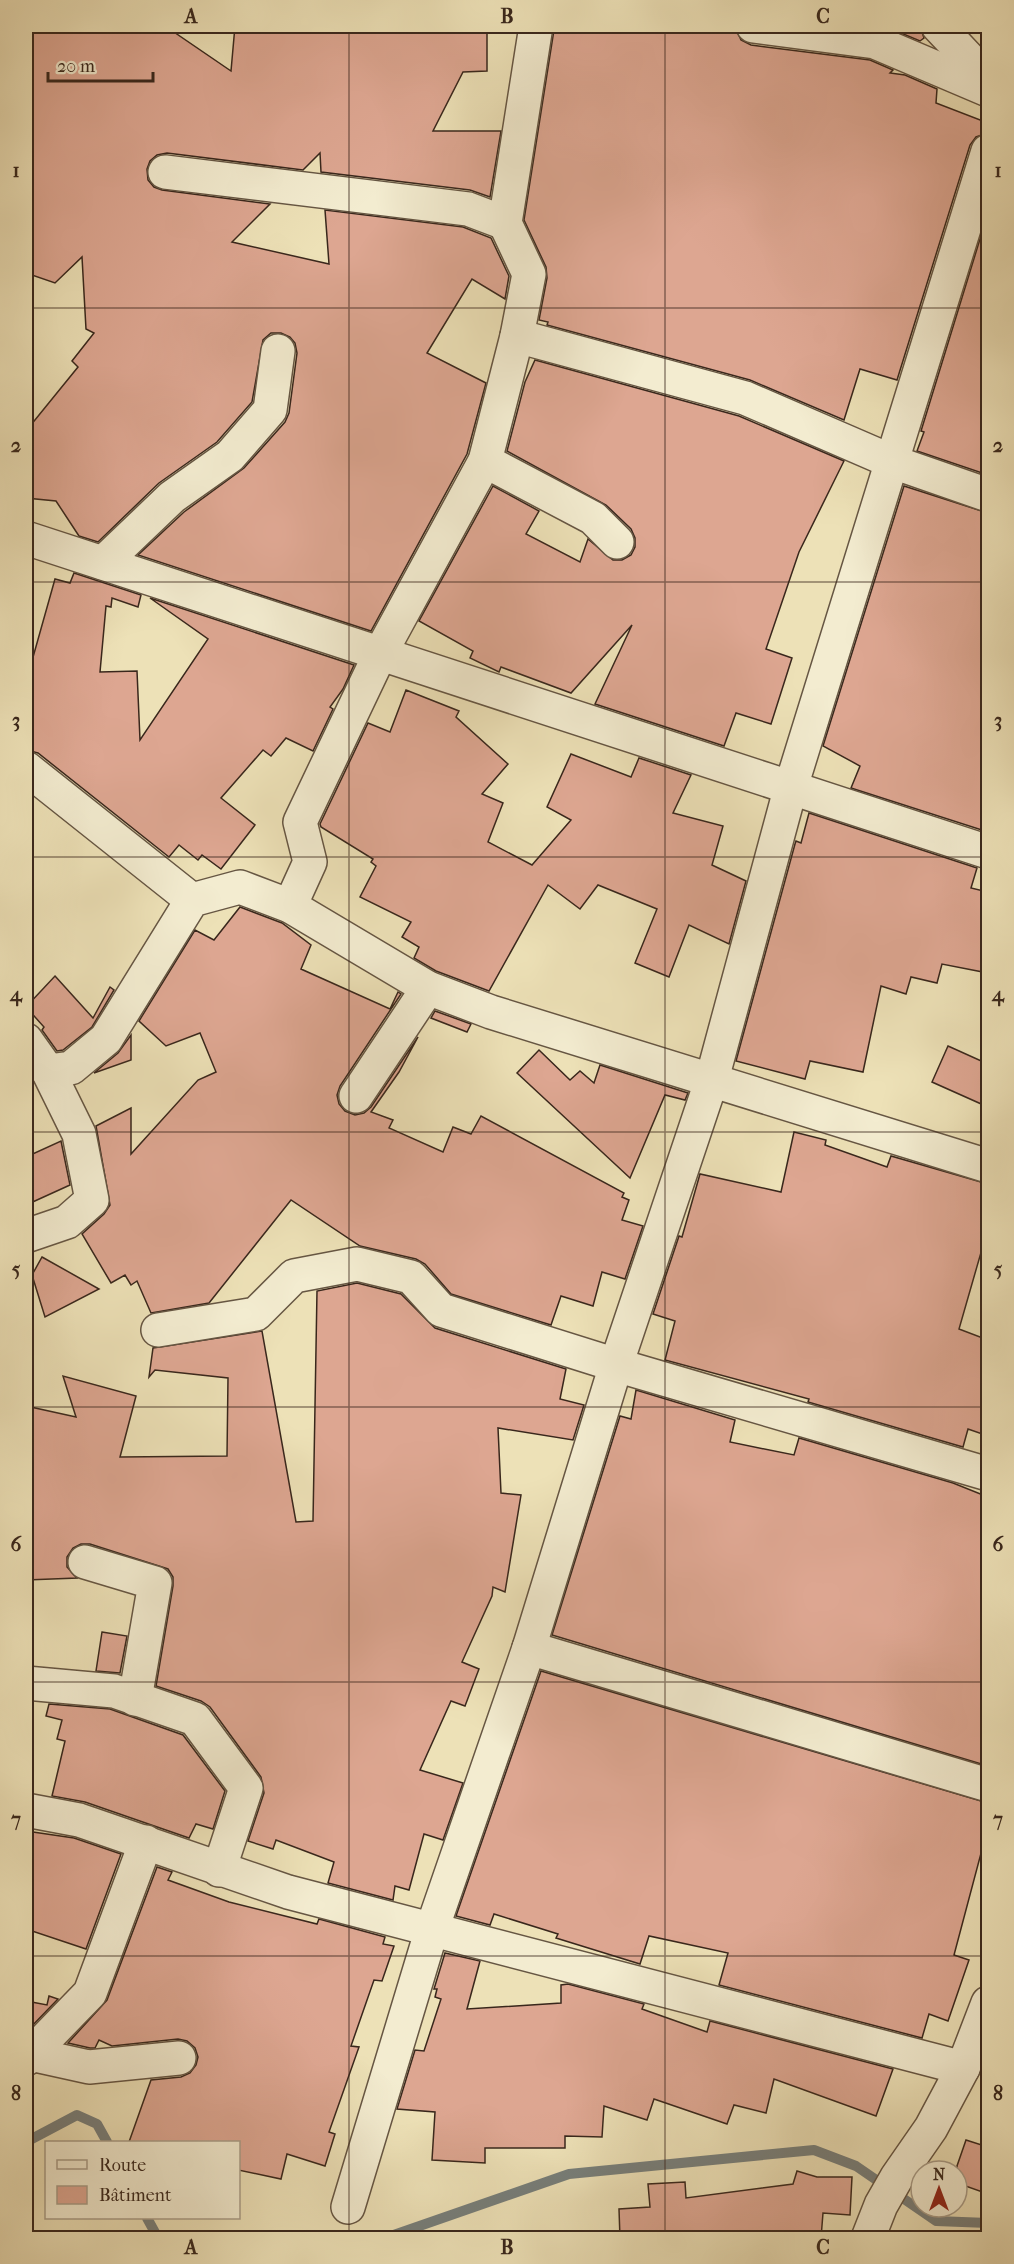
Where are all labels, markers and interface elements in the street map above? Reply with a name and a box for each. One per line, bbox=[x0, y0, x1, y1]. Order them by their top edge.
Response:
text: A bbox=[183, 5, 199, 28]
text: B bbox=[500, 5, 514, 28]
text: C bbox=[816, 5, 830, 28]
scale bar bbox=[48, 45, 153, 83]
text: 20 m bbox=[57, 56, 95, 77]
text: 1 bbox=[12, 159, 20, 182]
text: 1 bbox=[994, 159, 1002, 182]
text: 2 bbox=[11, 434, 21, 457]
text: 2 bbox=[993, 434, 1003, 457]
text: 3 bbox=[12, 709, 20, 732]
text: 3 bbox=[994, 709, 1002, 732]
text: 4 bbox=[9, 983, 23, 1007]
text: 4 bbox=[991, 983, 1005, 1007]
text: 5 bbox=[12, 1258, 21, 1281]
text: 5 bbox=[994, 1258, 1003, 1281]
text: 6 bbox=[11, 1533, 23, 1556]
text: 6 bbox=[993, 1533, 1005, 1556]
text: 7 bbox=[10, 1808, 21, 1831]
text: 7 bbox=[992, 1808, 1003, 1831]
text: 8 bbox=[11, 2082, 21, 2105]
text: 8 bbox=[993, 2082, 1003, 2105]
legend bbox=[45, 2141, 240, 2219]
text: Route bbox=[99, 2155, 146, 2176]
north arrow bbox=[909, 2159, 969, 2219]
text: N bbox=[933, 2165, 946, 2184]
text: Bâtiment bbox=[99, 2185, 172, 2206]
text: A bbox=[183, 2236, 199, 2259]
text: B bbox=[500, 2236, 514, 2259]
text: C bbox=[816, 2236, 830, 2259]

